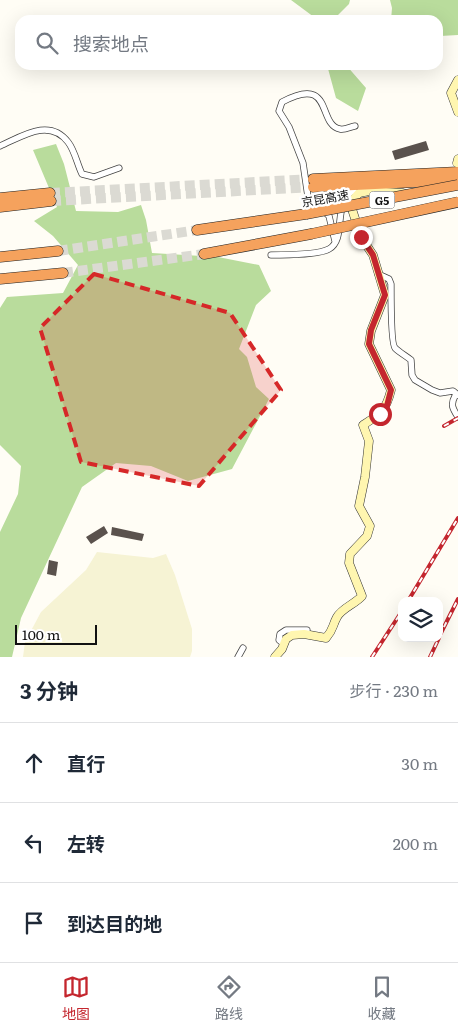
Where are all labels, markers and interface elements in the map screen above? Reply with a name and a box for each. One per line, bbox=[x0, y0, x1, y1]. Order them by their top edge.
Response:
search box bbox=[15, 15, 443, 70]
icon: search bbox=[33, 29, 61, 57]
text: 搜索地点 bbox=[73, 29, 149, 57]
street label: 京昆高速 bbox=[300, 185, 350, 211]
road number: G5 bbox=[370, 192, 394, 208]
route end bbox=[350, 226, 373, 249]
route start bbox=[369, 403, 392, 426]
map controls bbox=[398, 597, 443, 642]
button: layers bbox=[398, 597, 443, 642]
scale bar bbox=[15, 622, 98, 645]
text: 100 m bbox=[22, 624, 60, 644]
text: 3 分钟 bbox=[20, 674, 78, 705]
text: 步行 · 230 m bbox=[350, 678, 438, 702]
icon: ahead bbox=[20, 749, 48, 777]
text: 直行 bbox=[67, 749, 105, 777]
text: 30 m bbox=[401, 751, 438, 775]
icon: left bbox=[20, 829, 48, 857]
text: 左转 bbox=[67, 829, 105, 857]
text: 200 m bbox=[393, 831, 438, 855]
icon: arrive bbox=[20, 909, 48, 937]
text: 到达目的地 bbox=[67, 909, 162, 937]
tab: 地图 bbox=[62, 973, 90, 1023]
tab: 路线 bbox=[215, 973, 243, 1023]
tab: 收藏 bbox=[368, 973, 396, 1023]

